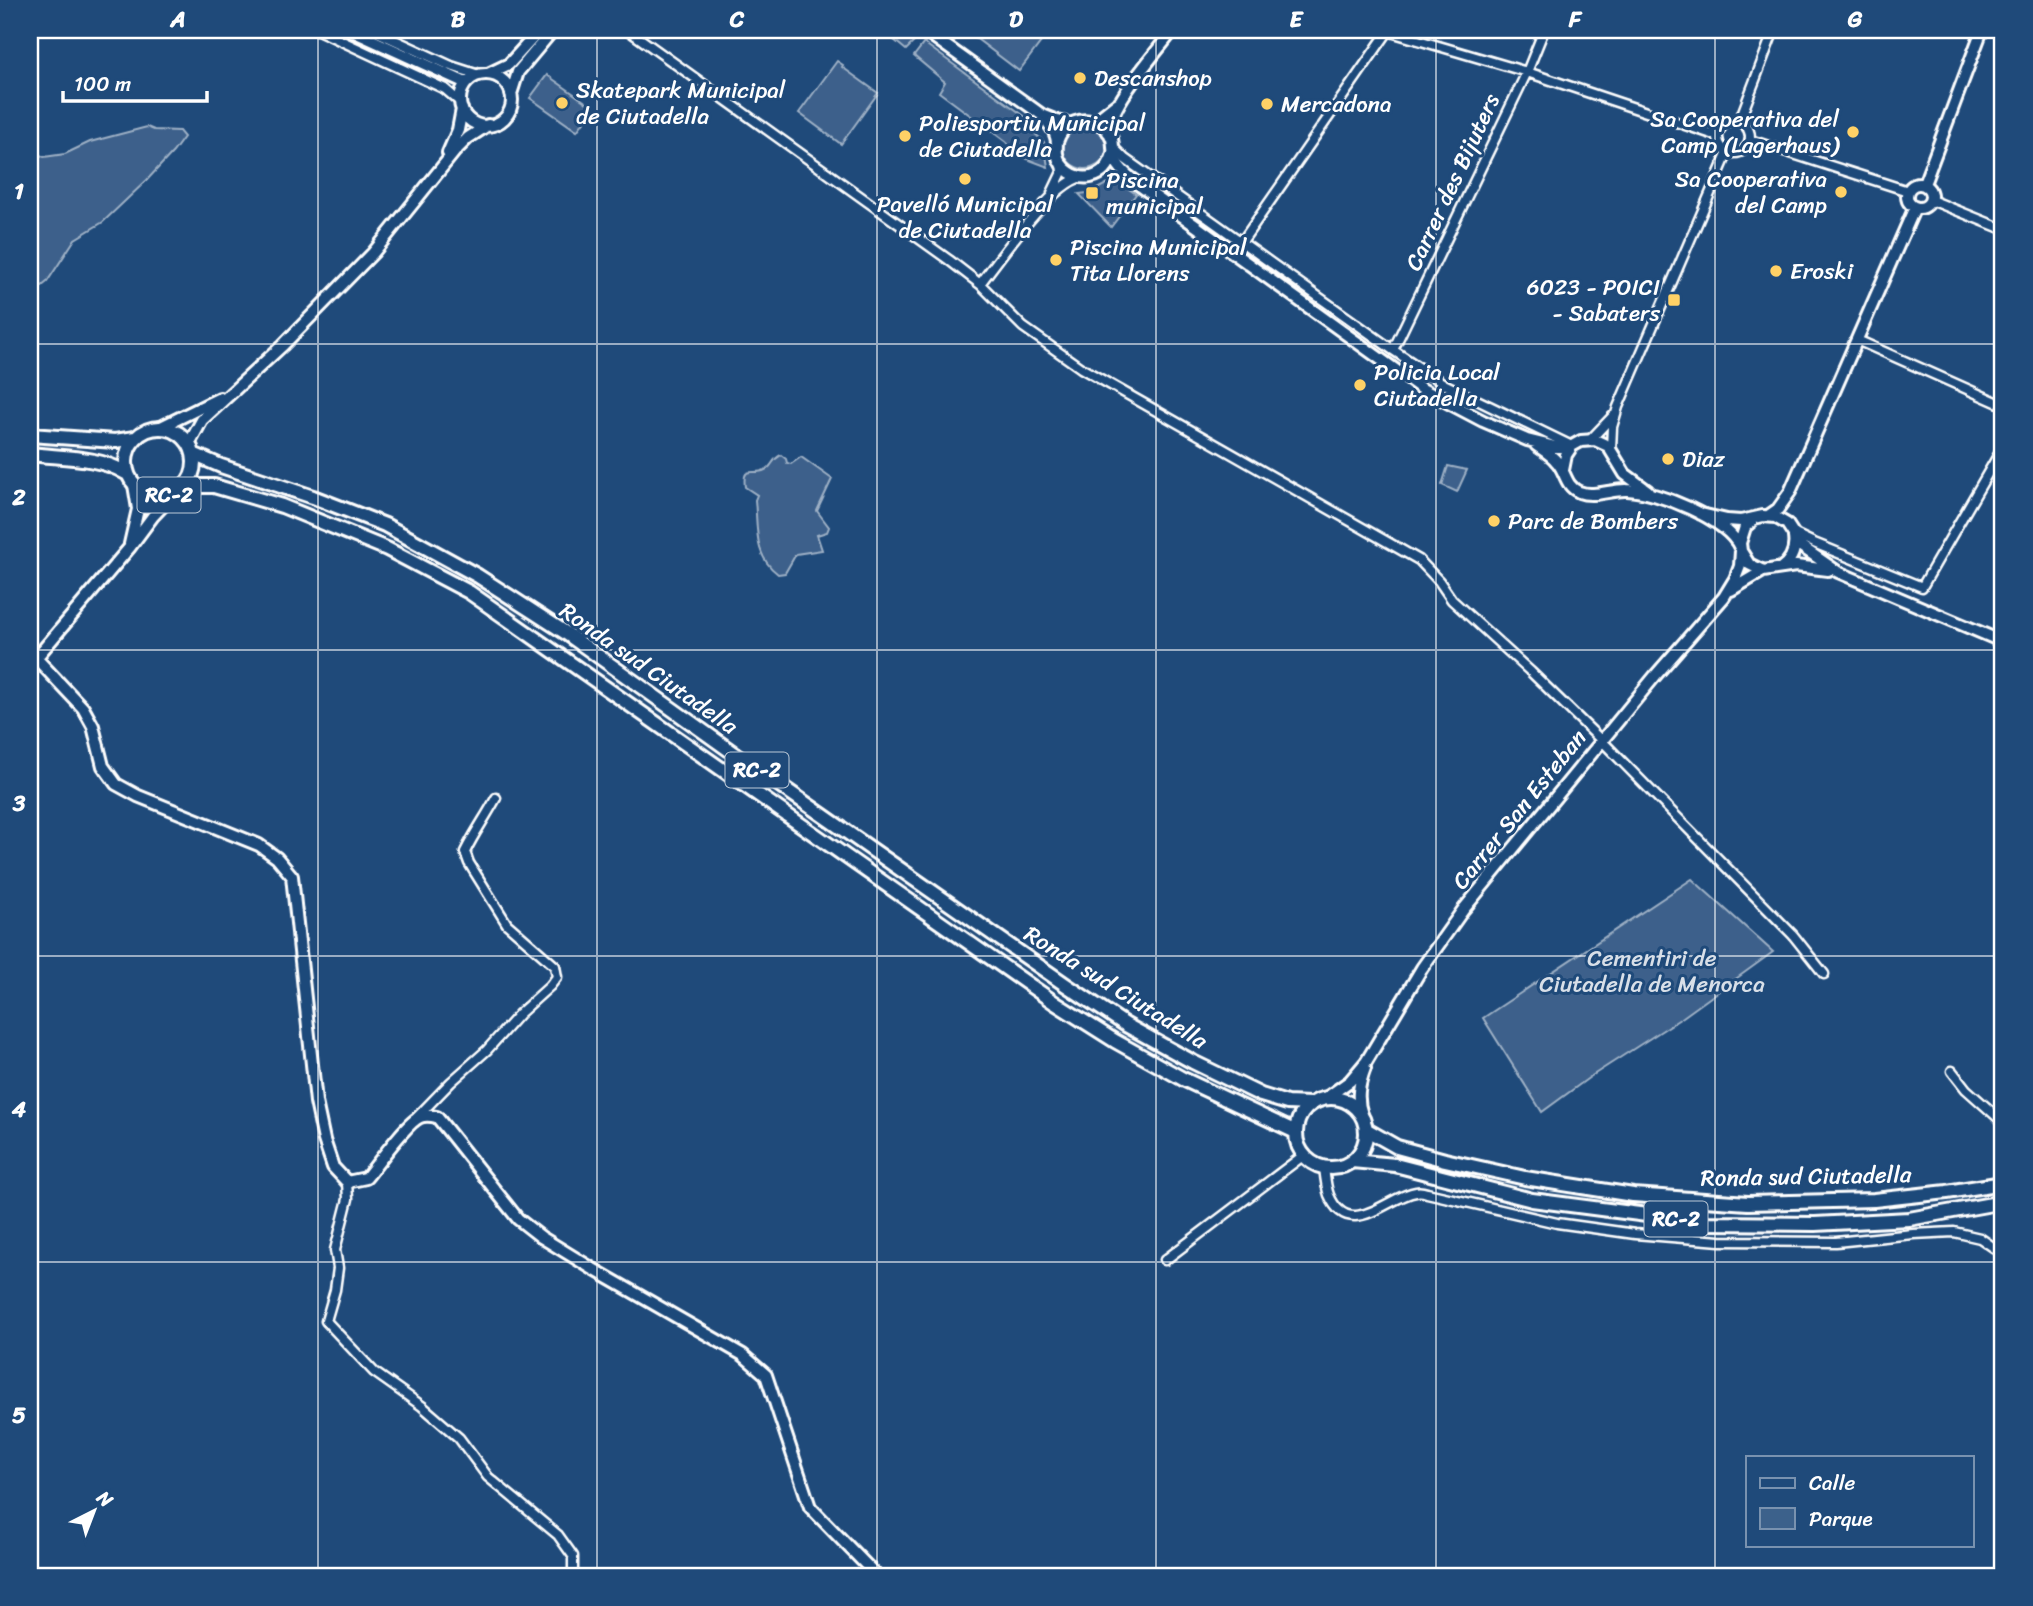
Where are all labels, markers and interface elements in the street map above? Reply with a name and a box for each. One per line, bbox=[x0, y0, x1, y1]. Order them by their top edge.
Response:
text: A bbox=[169, 0, 186, 40]
text: B bbox=[451, 0, 466, 40]
text: C bbox=[729, 0, 745, 40]
text: D bbox=[1009, 0, 1024, 40]
text: E bbox=[1290, 0, 1305, 40]
text: F bbox=[1568, 0, 1583, 40]
text: G bbox=[1847, 0, 1863, 40]
place label: Descanshop bbox=[1094, 58, 1212, 99]
scale bar bbox=[63, 60, 206, 104]
text: 100 m bbox=[74, 65, 131, 103]
place label: Skatepark Municipal de Ciutadella bbox=[576, 70, 786, 137]
marker: Descanshop bbox=[1072, 70, 1088, 86]
place label: Mercadona bbox=[1281, 84, 1392, 125]
street label: Carrer des Bijuters bbox=[1393, 86, 1512, 278]
marker: Skatepark Municipal de Ciutadella bbox=[554, 95, 570, 111]
marker: Mercadona bbox=[1259, 96, 1275, 112]
place label: Sa Cooperativa del Camp (Lagerhaus) bbox=[1650, 99, 1841, 166]
place label: Poliesportiu Municipal de Ciutadella bbox=[919, 103, 1146, 170]
marker: Sa Cooperativa del Camp (Lagerhaus) bbox=[1845, 124, 1861, 140]
marker: Poliesportiu Municipal de Ciutadella bbox=[897, 128, 913, 144]
place label: Sa Cooperativa del Camp bbox=[1675, 159, 1827, 226]
place label: Piscina municipal bbox=[1106, 160, 1203, 227]
text: 1 bbox=[14, 171, 24, 212]
marker: Pavelló Municipal de Ciutadella bbox=[957, 171, 973, 187]
place label: Pavelló Municipal de Ciutadella bbox=[877, 184, 1054, 251]
marker: Sa Cooperativa del Camp bbox=[1833, 184, 1849, 200]
marker: Piscina municipal bbox=[1084, 185, 1100, 201]
place label: Piscina Municipal Tita Llorens bbox=[1070, 227, 1247, 294]
place label: Eroski bbox=[1790, 251, 1854, 292]
marker: Piscina Municipal Tita Llorens bbox=[1048, 252, 1064, 268]
marker: Eroski bbox=[1768, 263, 1784, 279]
place label: 6023 - POICI - Sabaters bbox=[1526, 267, 1660, 334]
marker: 6023 - POICI - Sabaters bbox=[1666, 292, 1682, 308]
place label: Policia Local Ciutadella bbox=[1374, 352, 1500, 419]
marker: Policia Local Ciutadella bbox=[1352, 377, 1368, 393]
place label: Diaz bbox=[1682, 439, 1726, 480]
marker: Diaz bbox=[1660, 451, 1676, 467]
text: 2 bbox=[11, 477, 26, 518]
road number: RC-2 bbox=[138, 477, 200, 512]
place label: Parc de Bombers bbox=[1508, 501, 1678, 542]
marker: Parc de Bombers bbox=[1486, 513, 1502, 529]
street label: Ronda sud Ciutadella bbox=[551, 591, 747, 746]
street label: Carrer San Esteban bbox=[1441, 720, 1597, 899]
road number: RC-2 bbox=[726, 752, 788, 788]
text: 3 bbox=[12, 783, 26, 824]
street label: Ronda sud Ciutadella bbox=[1015, 914, 1216, 1061]
park label: Cementiri de Ciutadella de Menorca bbox=[1539, 938, 1765, 1005]
text: 4 bbox=[11, 1089, 27, 1130]
street label: Ronda sud Ciutadella bbox=[1700, 1154, 1912, 1199]
road number: RC-2 bbox=[1644, 1202, 1708, 1236]
text: 5 bbox=[12, 1395, 26, 1436]
legend bbox=[1746, 1456, 1974, 1546]
text: Calle bbox=[1809, 1464, 1856, 1502]
north arrow bbox=[60, 1476, 130, 1546]
text: N bbox=[88, 1481, 122, 1516]
text: Parque bbox=[1809, 1500, 1873, 1538]

